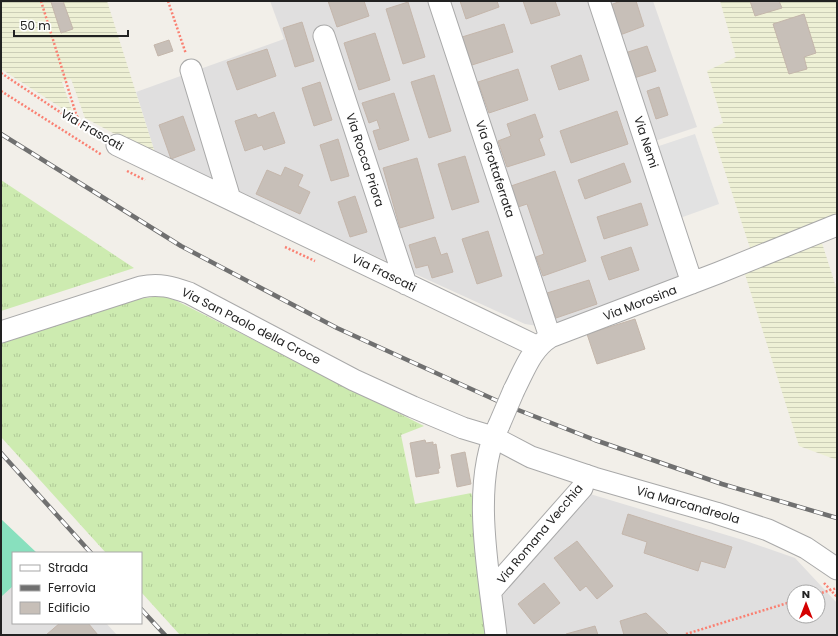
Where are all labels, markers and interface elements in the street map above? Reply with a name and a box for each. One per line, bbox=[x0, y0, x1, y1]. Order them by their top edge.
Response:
scale bar bbox=[14, 12, 128, 38]
text: 50 m bbox=[20, 17, 51, 34]
street label: Via Frascati bbox=[58, 105, 127, 154]
street label: Via Rocca Priora bbox=[342, 111, 389, 209]
street label: Via Nemi bbox=[630, 114, 663, 170]
street label: Via Grottaferrata bbox=[472, 118, 519, 220]
street label: Via Frascati bbox=[349, 250, 419, 296]
street label: Via Morosina bbox=[601, 281, 679, 324]
street label: Via San Paolo della Croce bbox=[179, 283, 324, 368]
street label: Via Romana Vecchia bbox=[493, 480, 587, 587]
street label: Via Marcandreola bbox=[634, 482, 742, 527]
legend bbox=[12, 552, 142, 624]
text: Strada bbox=[48, 559, 88, 576]
text: Ferrovia bbox=[48, 579, 96, 596]
north arrow bbox=[786, 584, 826, 624]
text: N bbox=[802, 586, 810, 602]
text: Edificio bbox=[48, 599, 90, 616]

